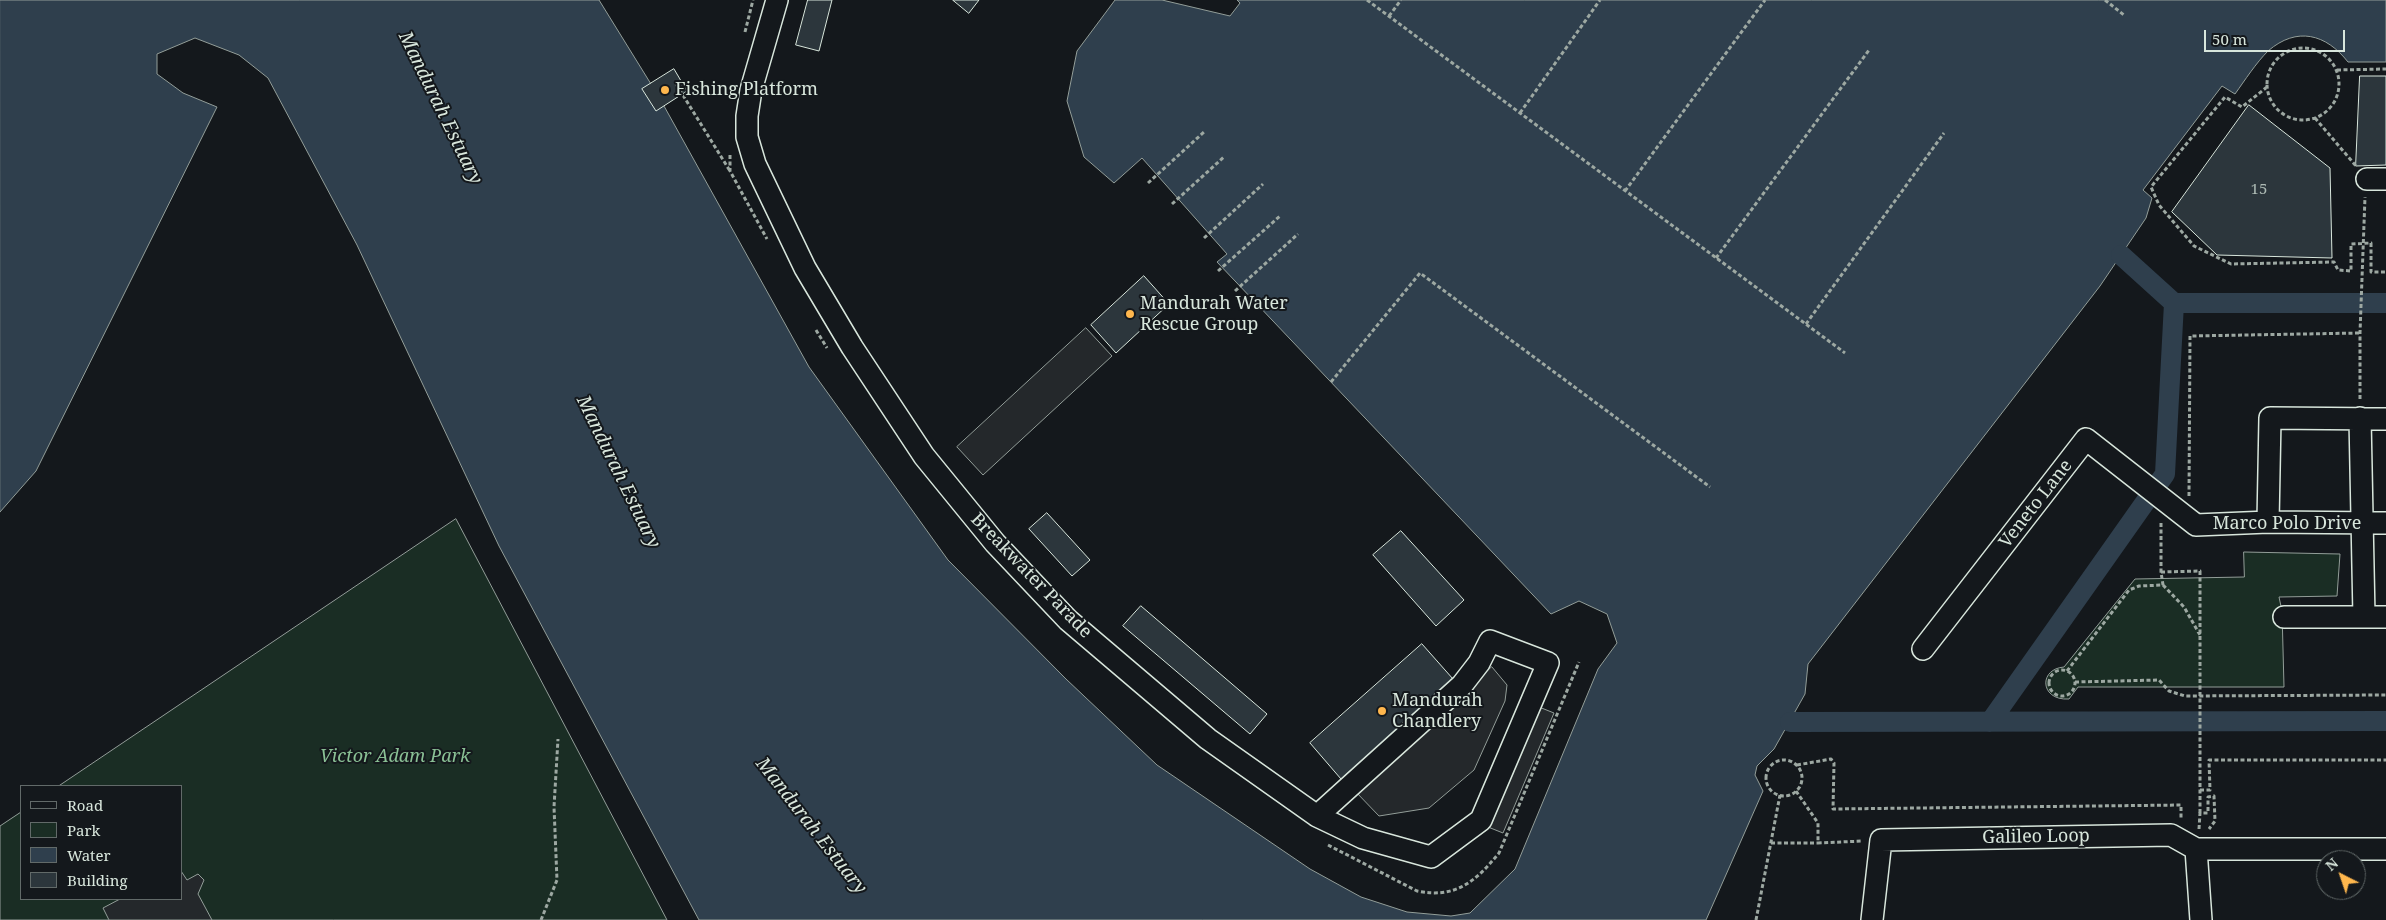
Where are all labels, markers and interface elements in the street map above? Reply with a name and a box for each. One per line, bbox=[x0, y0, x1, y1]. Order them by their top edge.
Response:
scale bar bbox=[2206, 20, 2347, 52]
water label: Mandurah Estuary bbox=[393, 28, 487, 188]
text: 50 m bbox=[2212, 29, 2247, 49]
place label: Fishing Platform bbox=[675, 79, 818, 101]
marker: Fishing Platform bbox=[659, 84, 671, 96]
house number: 15 bbox=[2251, 181, 2267, 199]
place label: Mandurah Water Rescue Group bbox=[1140, 293, 1288, 336]
marker: Mandurah Water Rescue Group bbox=[1124, 308, 1136, 320]
water label: Mandurah Estuary bbox=[571, 392, 665, 552]
street label: Veneto Lane bbox=[1995, 456, 2077, 552]
street label: Breakwater Parade bbox=[966, 509, 1096, 643]
street label: Marco Polo Drive bbox=[2213, 513, 2361, 535]
place label: Mandurah Chandlery bbox=[1392, 690, 1483, 732]
marker: Mandurah Chandlery bbox=[1376, 705, 1388, 717]
park label: Victor Adam Park bbox=[320, 746, 470, 768]
water label: Mandurah Estuary bbox=[750, 753, 872, 899]
legend bbox=[20, 785, 182, 900]
text: Road bbox=[67, 795, 103, 815]
text: Park bbox=[67, 820, 100, 840]
street label: Galileo Loop bbox=[1982, 825, 2090, 849]
text: Water bbox=[67, 845, 110, 865]
north arrow bbox=[2316, 850, 2366, 900]
text: N bbox=[2321, 853, 2342, 875]
text: Building bbox=[67, 870, 128, 890]

